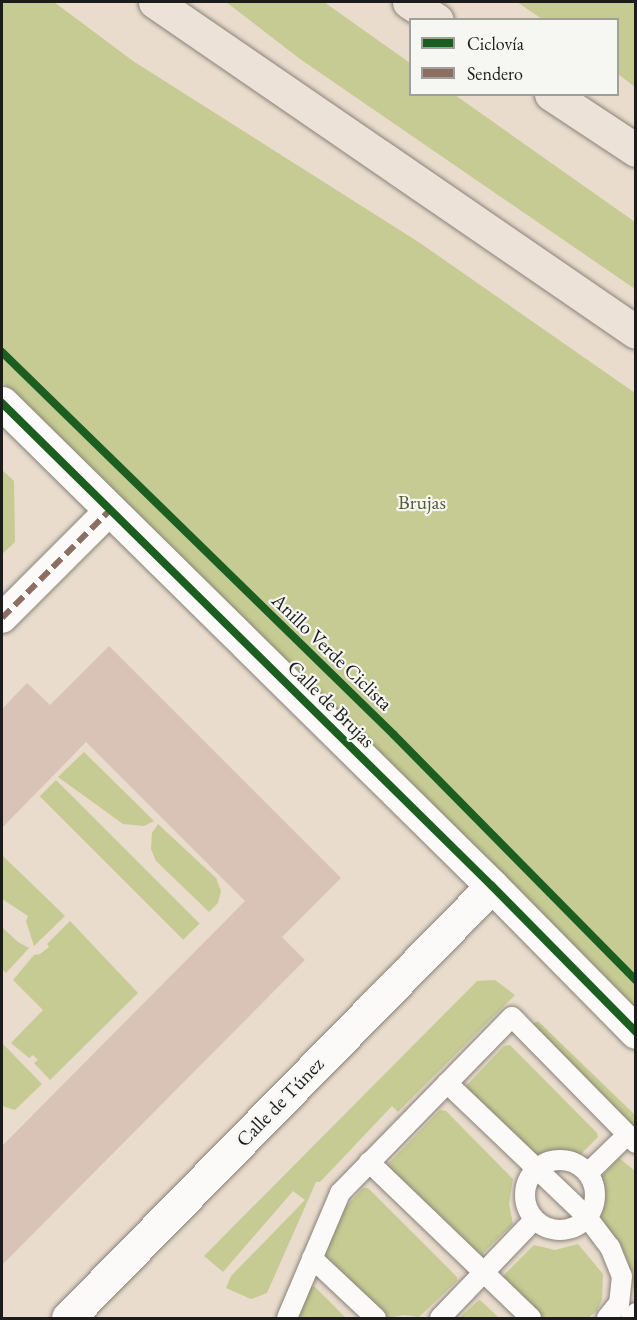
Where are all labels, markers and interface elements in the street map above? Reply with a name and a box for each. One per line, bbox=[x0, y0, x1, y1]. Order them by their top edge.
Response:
legend bbox=[409, 18, 619, 96]
text: Ciclovía bbox=[467, 32, 524, 55]
text: Sendero bbox=[467, 62, 523, 85]
park label: Brujas bbox=[398, 490, 446, 514]
street label: Anillo Verde Ciclista bbox=[267, 588, 397, 716]
street label: Calle de Brujas bbox=[282, 655, 380, 753]
street label: Calle de Túnez bbox=[231, 1052, 329, 1152]

